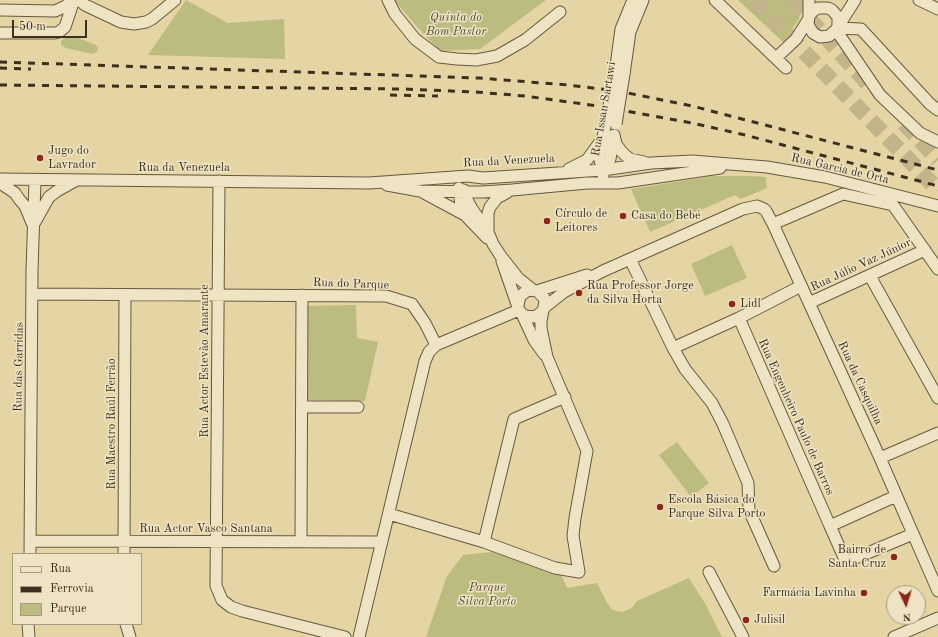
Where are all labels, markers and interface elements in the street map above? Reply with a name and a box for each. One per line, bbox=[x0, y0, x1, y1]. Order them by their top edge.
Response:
park label: Quinta do Bom Pastor bbox=[426, 11, 486, 39]
scale bar bbox=[14, 12, 89, 38]
text: 50 m bbox=[19, 21, 46, 33]
street label: Rua Issan Sartawi bbox=[589, 61, 619, 157]
place label: Jugo do Lavrador bbox=[48, 144, 96, 172]
street label: Rua da Venezuela bbox=[463, 151, 555, 171]
street label: Rua Garcia de Orta bbox=[790, 151, 890, 187]
marker: Jugo do Lavrador bbox=[35, 153, 45, 163]
street label: Rua da Venezuela bbox=[138, 161, 230, 175]
place label: Círculo de Leitores bbox=[555, 207, 607, 235]
place label: Casa do Bebé bbox=[631, 209, 701, 223]
marker: Casa do Bebé bbox=[618, 211, 628, 221]
marker: Círculo de Leitores bbox=[542, 216, 552, 226]
street label: Rua Júlio Vaz Júnior bbox=[808, 235, 914, 295]
street label: Rua do Parque bbox=[313, 275, 389, 293]
place label: Rua Professor Jorge da Silva Horta bbox=[587, 279, 694, 307]
street label: Rua Actor Estevão Amarante bbox=[198, 284, 212, 438]
marker: Rua Professor Jorge da Silva Horta bbox=[574, 288, 584, 298]
place label: Lidl bbox=[740, 297, 761, 311]
marker: Lidl bbox=[727, 299, 737, 309]
street label: Rua das Garridas bbox=[11, 322, 27, 412]
street label: Rua Engenheiro Paulo de Barros bbox=[755, 336, 837, 498]
street label: Rua da Casquilha bbox=[834, 339, 886, 427]
street label: Rua Maestro Raúl Ferrão bbox=[105, 358, 119, 490]
place label: Escola Básica do Parque Silva Porto bbox=[668, 493, 766, 521]
marker: Escola Básica do Parque Silva Porto bbox=[655, 502, 665, 512]
street label: Rua Actor Vasco Santana bbox=[139, 522, 273, 536]
place label: Bairro de Santa Cruz bbox=[828, 543, 886, 571]
marker: Bairro de Santa Cruz bbox=[889, 552, 899, 562]
legend bbox=[12, 553, 142, 625]
text: Rua bbox=[50, 563, 71, 575]
park label: Parque Silva Porto bbox=[458, 581, 516, 609]
text: Ferrovia bbox=[50, 583, 94, 595]
north arrow bbox=[886, 585, 926, 625]
place label: Farmácia Lavinha bbox=[762, 586, 856, 600]
marker: Farmácia Lavinha bbox=[859, 588, 869, 598]
text: Parque bbox=[50, 603, 86, 615]
text: N bbox=[902, 611, 911, 622]
place label: Julisil bbox=[754, 613, 785, 627]
marker: Julisil bbox=[741, 615, 751, 625]

